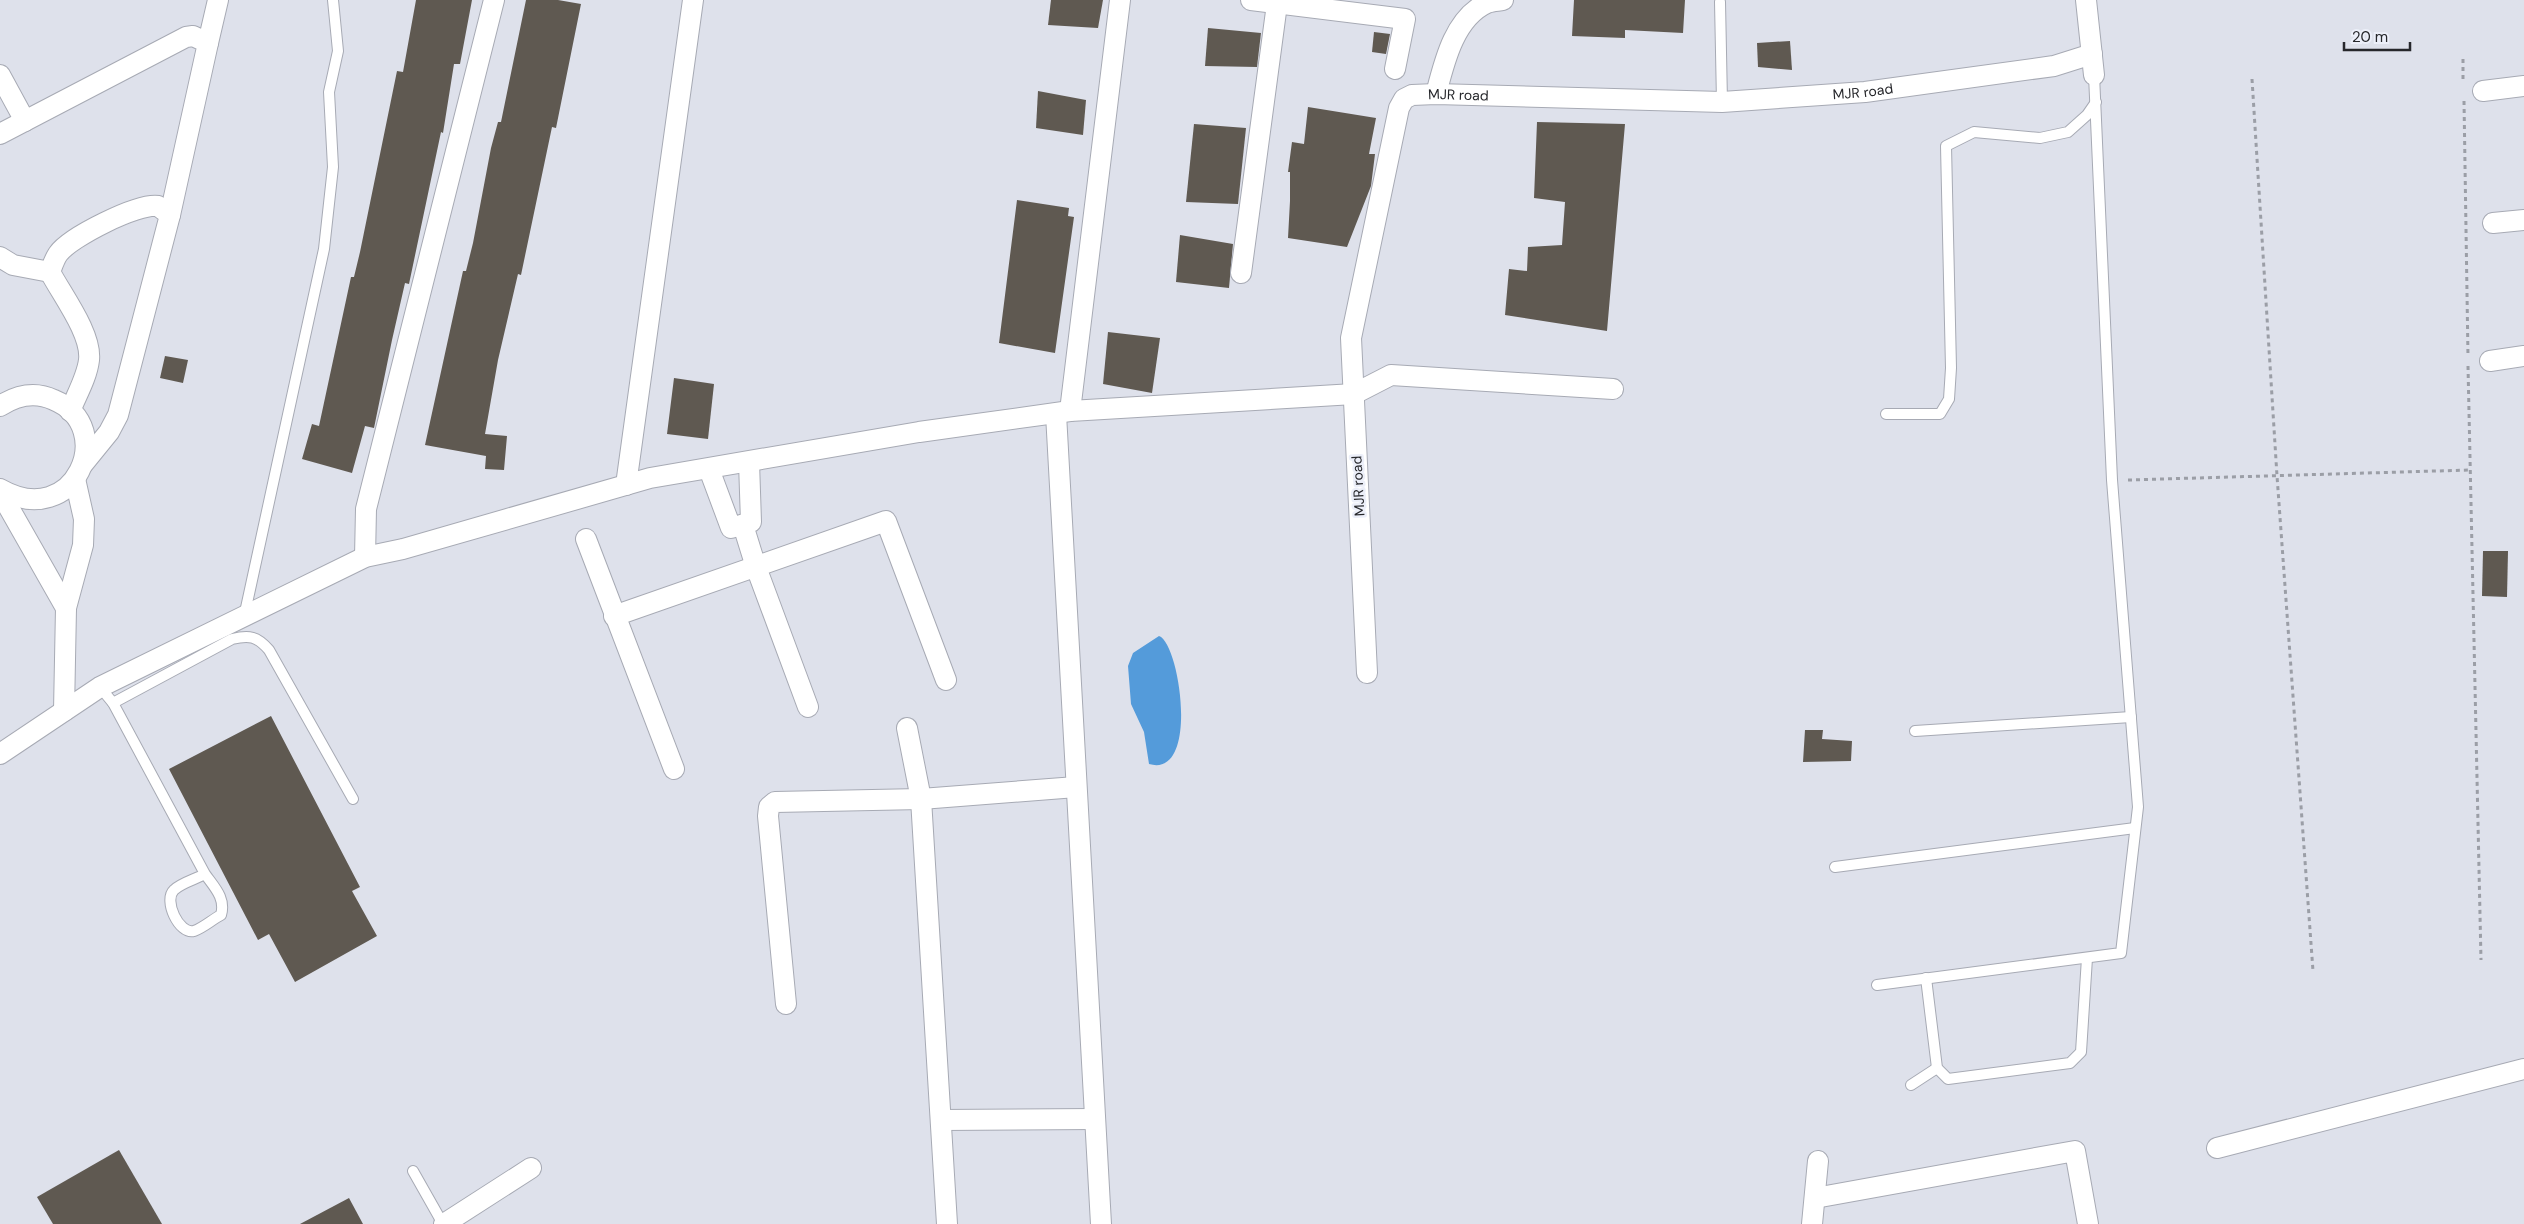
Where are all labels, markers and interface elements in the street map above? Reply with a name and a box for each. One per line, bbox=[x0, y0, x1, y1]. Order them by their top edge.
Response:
scale bar bbox=[2344, 20, 2410, 52]
text: 20 m bbox=[2352, 27, 2388, 47]
street label: MJR road bbox=[1832, 79, 1894, 103]
street label: MJR road bbox=[1428, 85, 1489, 104]
street label: MJR road bbox=[1347, 455, 1369, 517]

